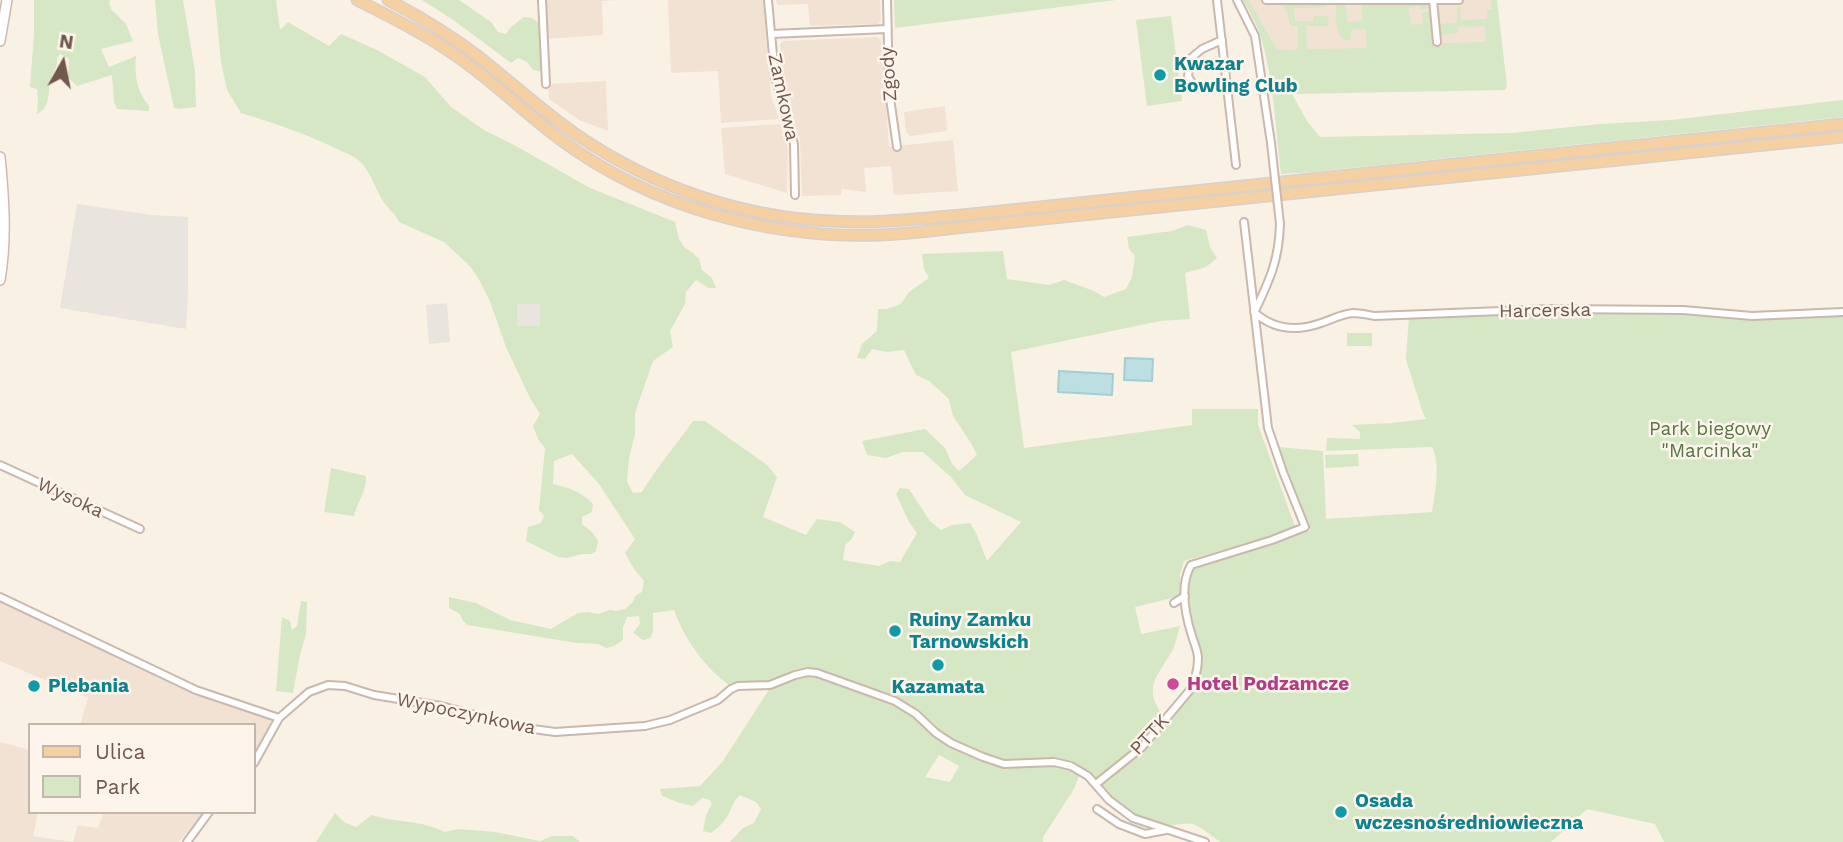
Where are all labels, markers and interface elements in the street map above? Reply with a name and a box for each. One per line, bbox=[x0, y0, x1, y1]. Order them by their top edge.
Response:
north arrow bbox=[28, 28, 98, 98]
text: N bbox=[58, 29, 75, 54]
street label: Zgody bbox=[876, 46, 902, 102]
street label: Zamkowa bbox=[763, 51, 803, 143]
place label: Kwazar Bowling Club bbox=[1174, 53, 1298, 97]
marker: Kwazar Bowling Club bbox=[1152, 67, 1168, 83]
street label: Harcerska bbox=[1499, 299, 1591, 323]
park label: Park biegowy "Marcinka" bbox=[1649, 418, 1771, 462]
street label: Wysoka bbox=[33, 473, 107, 523]
place label: Ruiny Zamku Tarnowskich bbox=[909, 609, 1031, 653]
marker: Ruiny Zamku Tarnowskich bbox=[887, 623, 903, 639]
marker: Kazamata bbox=[930, 657, 946, 673]
place label: Hotel Podzamcze bbox=[1187, 673, 1349, 695]
place label: Plebania bbox=[48, 675, 129, 697]
place label: Kazamata bbox=[892, 676, 984, 698]
marker: Hotel Podzamcze bbox=[1165, 676, 1181, 692]
marker: Plebania bbox=[26, 678, 42, 694]
street label: Wypoczynkowa bbox=[394, 688, 538, 740]
street label: PTTK bbox=[1126, 710, 1174, 760]
legend bbox=[28, 723, 256, 814]
text: Ulica bbox=[95, 739, 145, 764]
text: Park bbox=[95, 774, 140, 799]
place label: Osada wczesnośredniowieczna bbox=[1355, 790, 1583, 834]
marker: Osada wczesnośredniowieczna bbox=[1333, 804, 1349, 820]

